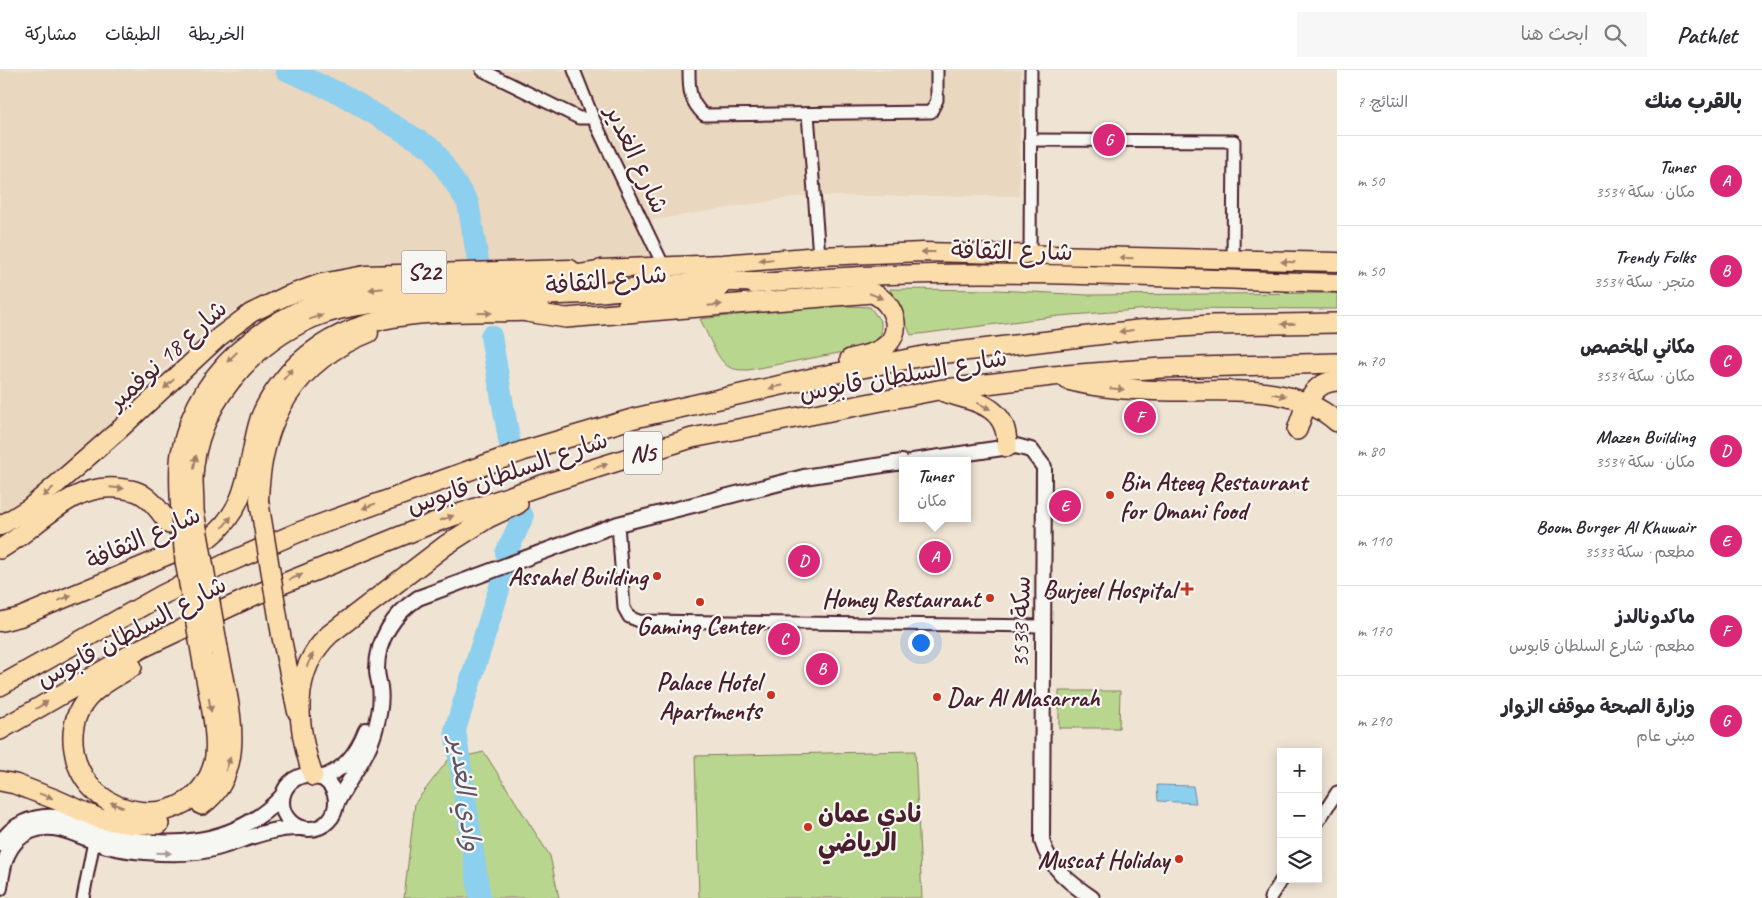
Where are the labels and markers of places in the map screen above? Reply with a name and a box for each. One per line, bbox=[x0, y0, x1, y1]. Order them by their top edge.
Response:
pin: G bbox=[1093, 121, 1125, 159]
pin: F bbox=[1124, 398, 1156, 436]
place label: Bin Ateeq Restaurant for Omani food bbox=[1120, 466, 1310, 527]
pin: E bbox=[1049, 487, 1081, 525]
marker: Bin Ateeq Restaurant for Omani food bbox=[1104, 489, 1116, 501]
pin: A bbox=[919, 538, 951, 576]
pin: D bbox=[788, 542, 820, 580]
place label: Assahel Building bbox=[508, 561, 650, 593]
marker: Assahel Building bbox=[651, 570, 663, 582]
place label: Burjeel Hospital bbox=[1042, 574, 1181, 606]
marker: Burjeel Hospital bbox=[1180, 582, 1194, 596]
place label: Homey Restaurant bbox=[822, 583, 983, 615]
marker: Homey Restaurant bbox=[984, 592, 996, 604]
marker: Gaming Center bbox=[694, 596, 706, 608]
place label: Gaming Center bbox=[637, 610, 766, 642]
pin: C bbox=[768, 620, 800, 658]
pin: B bbox=[806, 650, 838, 688]
place label: Palace Hotel Apartments bbox=[657, 666, 766, 727]
place label: Dar Al Masarrah bbox=[947, 682, 1100, 714]
marker: Palace Hotel Apartments bbox=[765, 689, 777, 701]
marker: Dar Al Masarrah bbox=[931, 691, 943, 703]
place label: نادي عمان الرياضي bbox=[818, 798, 921, 865]
marker: نادي عمان الرياضي bbox=[802, 821, 814, 833]
place label: Muscat Holiday bbox=[1038, 844, 1171, 876]
marker: Muscat Holiday bbox=[1173, 853, 1185, 865]

